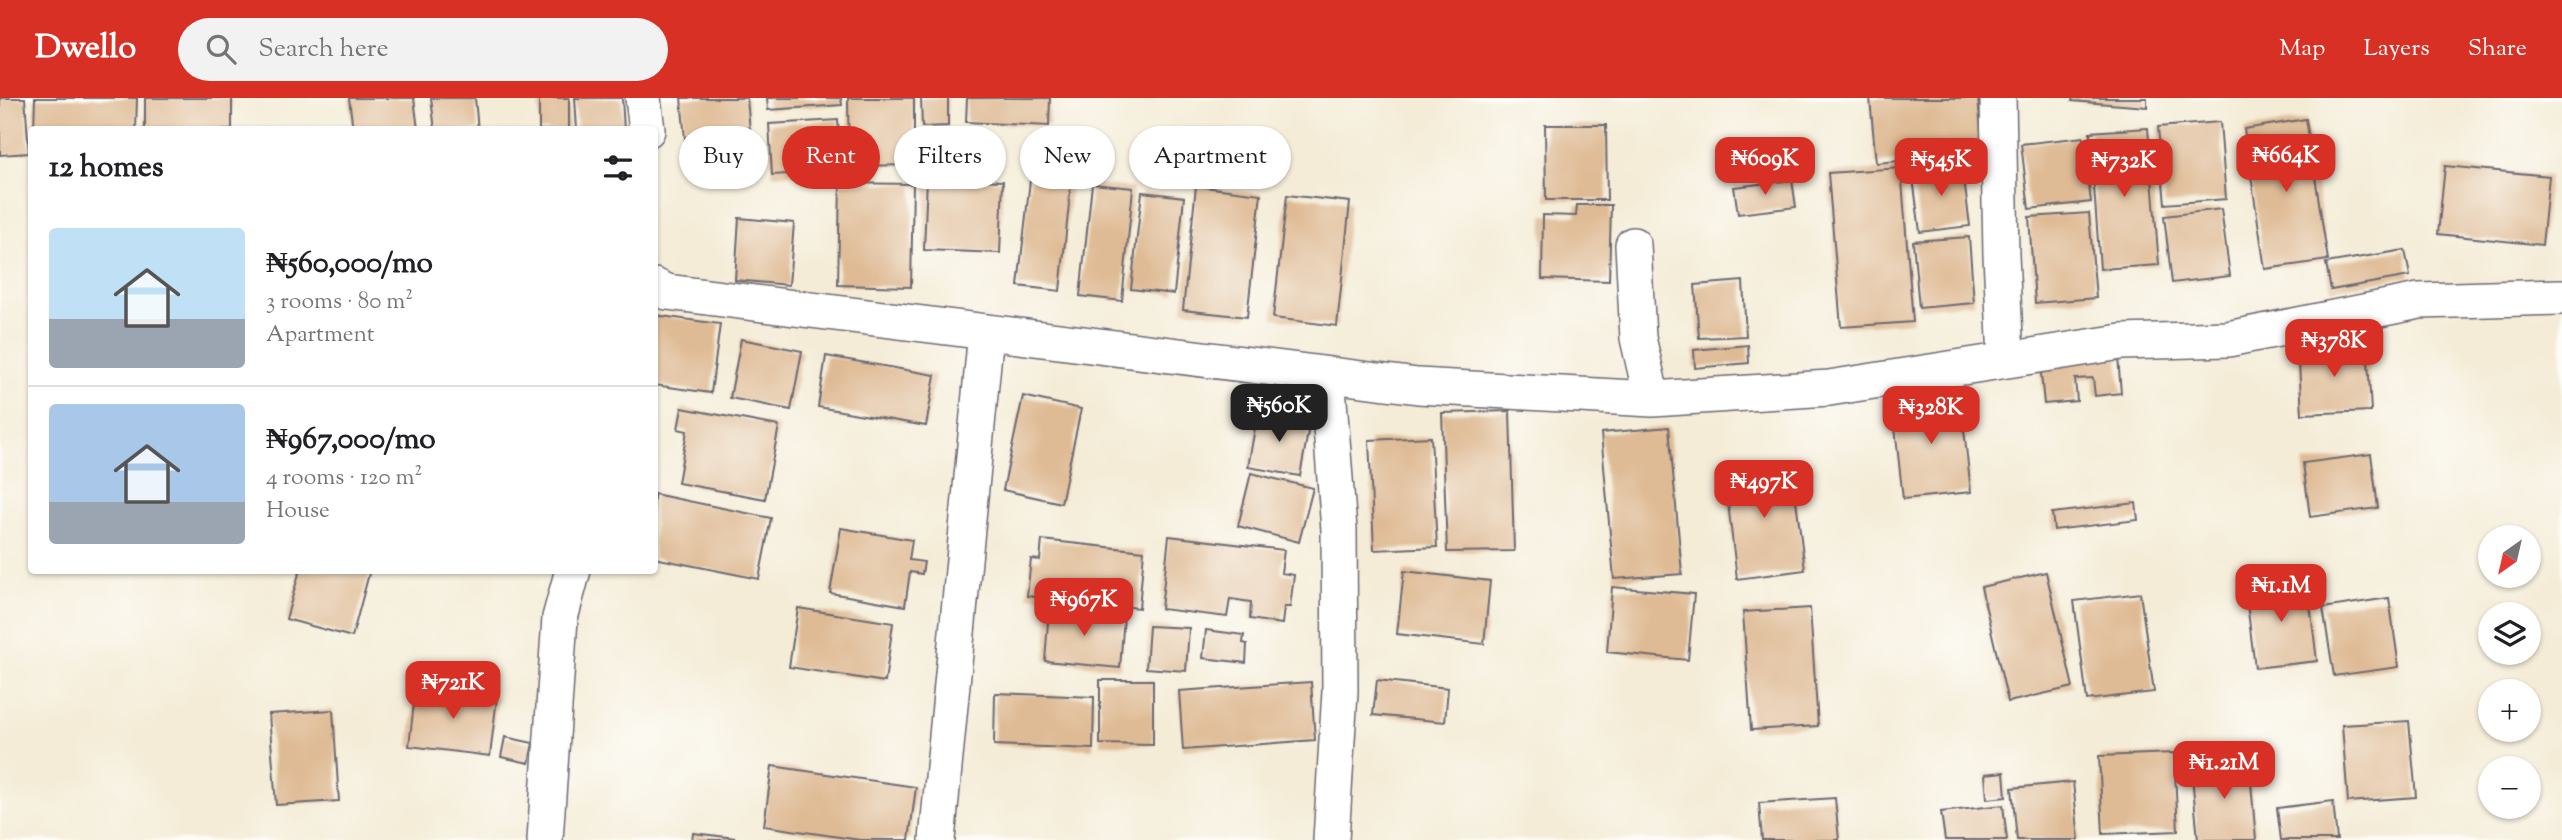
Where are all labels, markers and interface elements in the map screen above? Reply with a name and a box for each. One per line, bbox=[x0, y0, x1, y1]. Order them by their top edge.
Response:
search box bbox=[178, 18, 668, 81]
text: Dwello bbox=[35, 25, 136, 73]
icon: search bbox=[202, 30, 240, 68]
text: Search here bbox=[258, 31, 389, 68]
text: Map bbox=[2279, 32, 2325, 66]
text: Layers bbox=[2363, 32, 2430, 66]
text: Share bbox=[2468, 32, 2527, 66]
chip: Buy bbox=[679, 126, 768, 189]
chip: Rent bbox=[782, 126, 880, 189]
chip: Filters bbox=[894, 126, 1006, 189]
chip: New bbox=[1020, 126, 1115, 189]
chip: Apartment bbox=[1129, 126, 1291, 189]
pin: ₦664K bbox=[2237, 134, 2335, 194]
pin: ₦609K bbox=[1716, 138, 1814, 197]
pin: ₦545K bbox=[1892, 139, 1990, 198]
pin: ₦732K bbox=[2075, 140, 2173, 199]
text: ₦664K bbox=[2252, 140, 2320, 173]
text: ₦609K bbox=[1731, 143, 1799, 176]
text: ₦545K bbox=[1911, 144, 1971, 177]
text: ₦732K bbox=[2092, 145, 2156, 178]
text: 12 homes bbox=[49, 147, 164, 190]
icon: filters bbox=[599, 149, 637, 187]
text: ₦560,000/mo bbox=[266, 243, 433, 286]
icon: home bbox=[105, 256, 189, 340]
text: 3 rooms · 80 m² bbox=[266, 286, 413, 319]
text: Apartment bbox=[266, 319, 375, 352]
pin: ₦378K bbox=[2285, 320, 2383, 379]
text: ₦378K bbox=[2301, 325, 2367, 358]
pin: ₦560K bbox=[1230, 384, 1328, 444]
pin: ₦328K bbox=[1882, 386, 1980, 446]
text: ₦560K bbox=[1247, 390, 1311, 423]
text: ₦328K bbox=[1899, 392, 1963, 425]
text: ₦967,000/mo bbox=[266, 419, 436, 462]
icon: home bbox=[105, 432, 189, 516]
pin: ₦497K bbox=[1715, 460, 1813, 520]
text: 4 rooms · 120 m² bbox=[266, 462, 422, 495]
text: ₦497K bbox=[1730, 466, 1798, 499]
text: House bbox=[266, 495, 330, 528]
north arrow bbox=[2478, 525, 2541, 588]
map controls bbox=[2478, 525, 2541, 819]
pin: ₦1.1M bbox=[2232, 564, 2330, 624]
text: ₦1.1M bbox=[2251, 570, 2311, 603]
pin: ₦967K bbox=[1035, 578, 1133, 638]
text: ₦967K bbox=[1050, 584, 1118, 617]
button: layers bbox=[2478, 602, 2541, 665]
pin: ₦721K bbox=[404, 662, 502, 721]
text: ₦721K bbox=[421, 667, 485, 700]
button: + bbox=[2478, 679, 2541, 742]
pin: ₦1.21M bbox=[2167, 742, 2281, 801]
text: ₦1.21M bbox=[2189, 747, 2259, 780]
button: − bbox=[2478, 756, 2541, 819]

